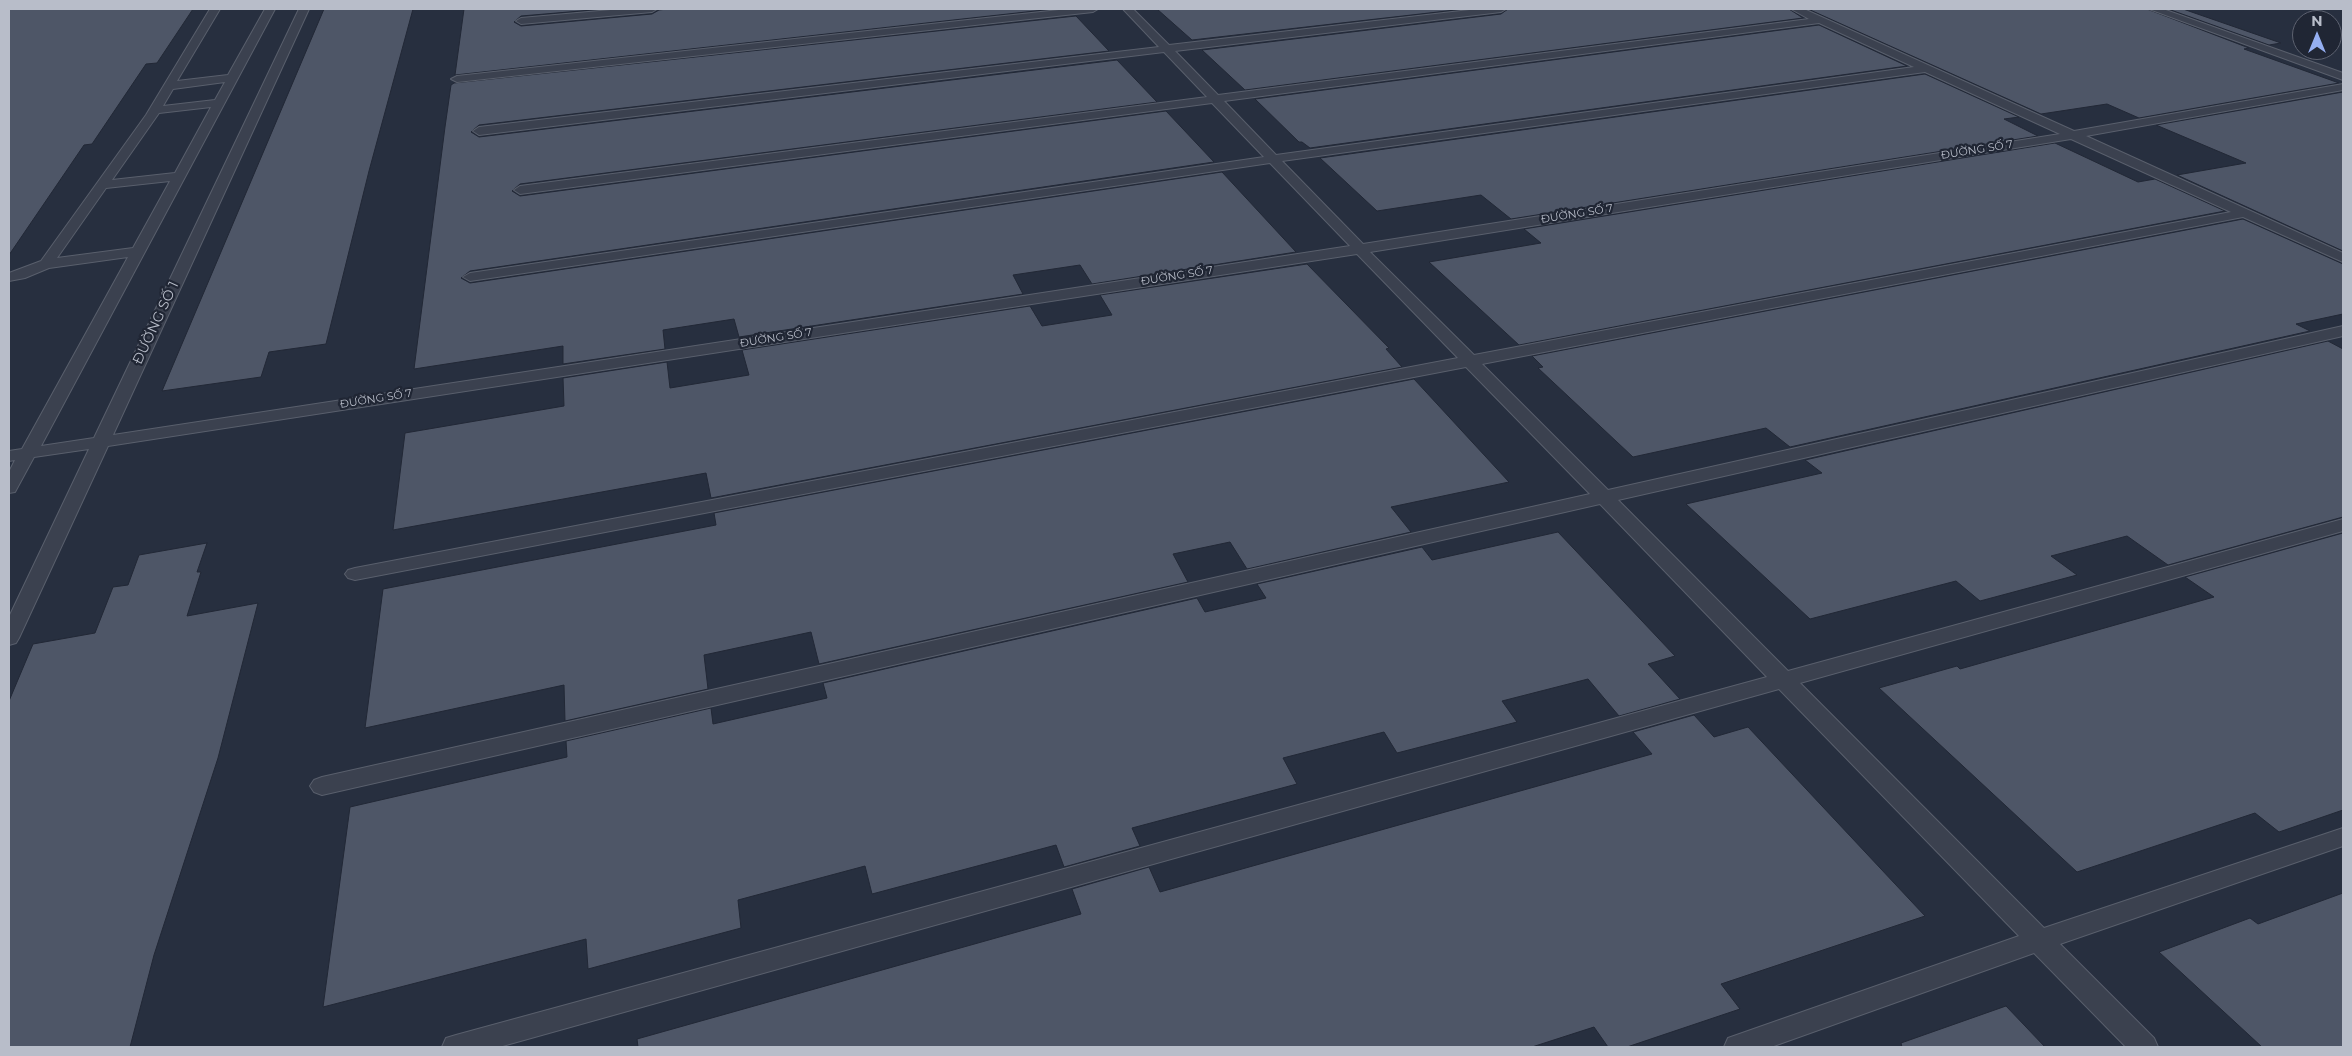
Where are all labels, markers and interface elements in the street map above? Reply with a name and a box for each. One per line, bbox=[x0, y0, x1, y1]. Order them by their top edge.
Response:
north arrow bbox=[2292, 10, 2342, 60]
text: N bbox=[2311, 12, 2323, 30]
street label: ĐƯỜNG SỐ 7 bbox=[1940, 138, 2014, 162]
street label: ĐƯỜNG SỐ 7 bbox=[1540, 202, 1614, 226]
street label: ĐƯỜNG SỐ 7 bbox=[1140, 264, 1214, 288]
street label: ĐƯỜNG SỐ 1 bbox=[129, 279, 183, 367]
street label: ĐƯỜNG SỐ 7 bbox=[739, 326, 813, 350]
street label: ĐƯỜNG SỐ 7 bbox=[339, 387, 413, 411]

